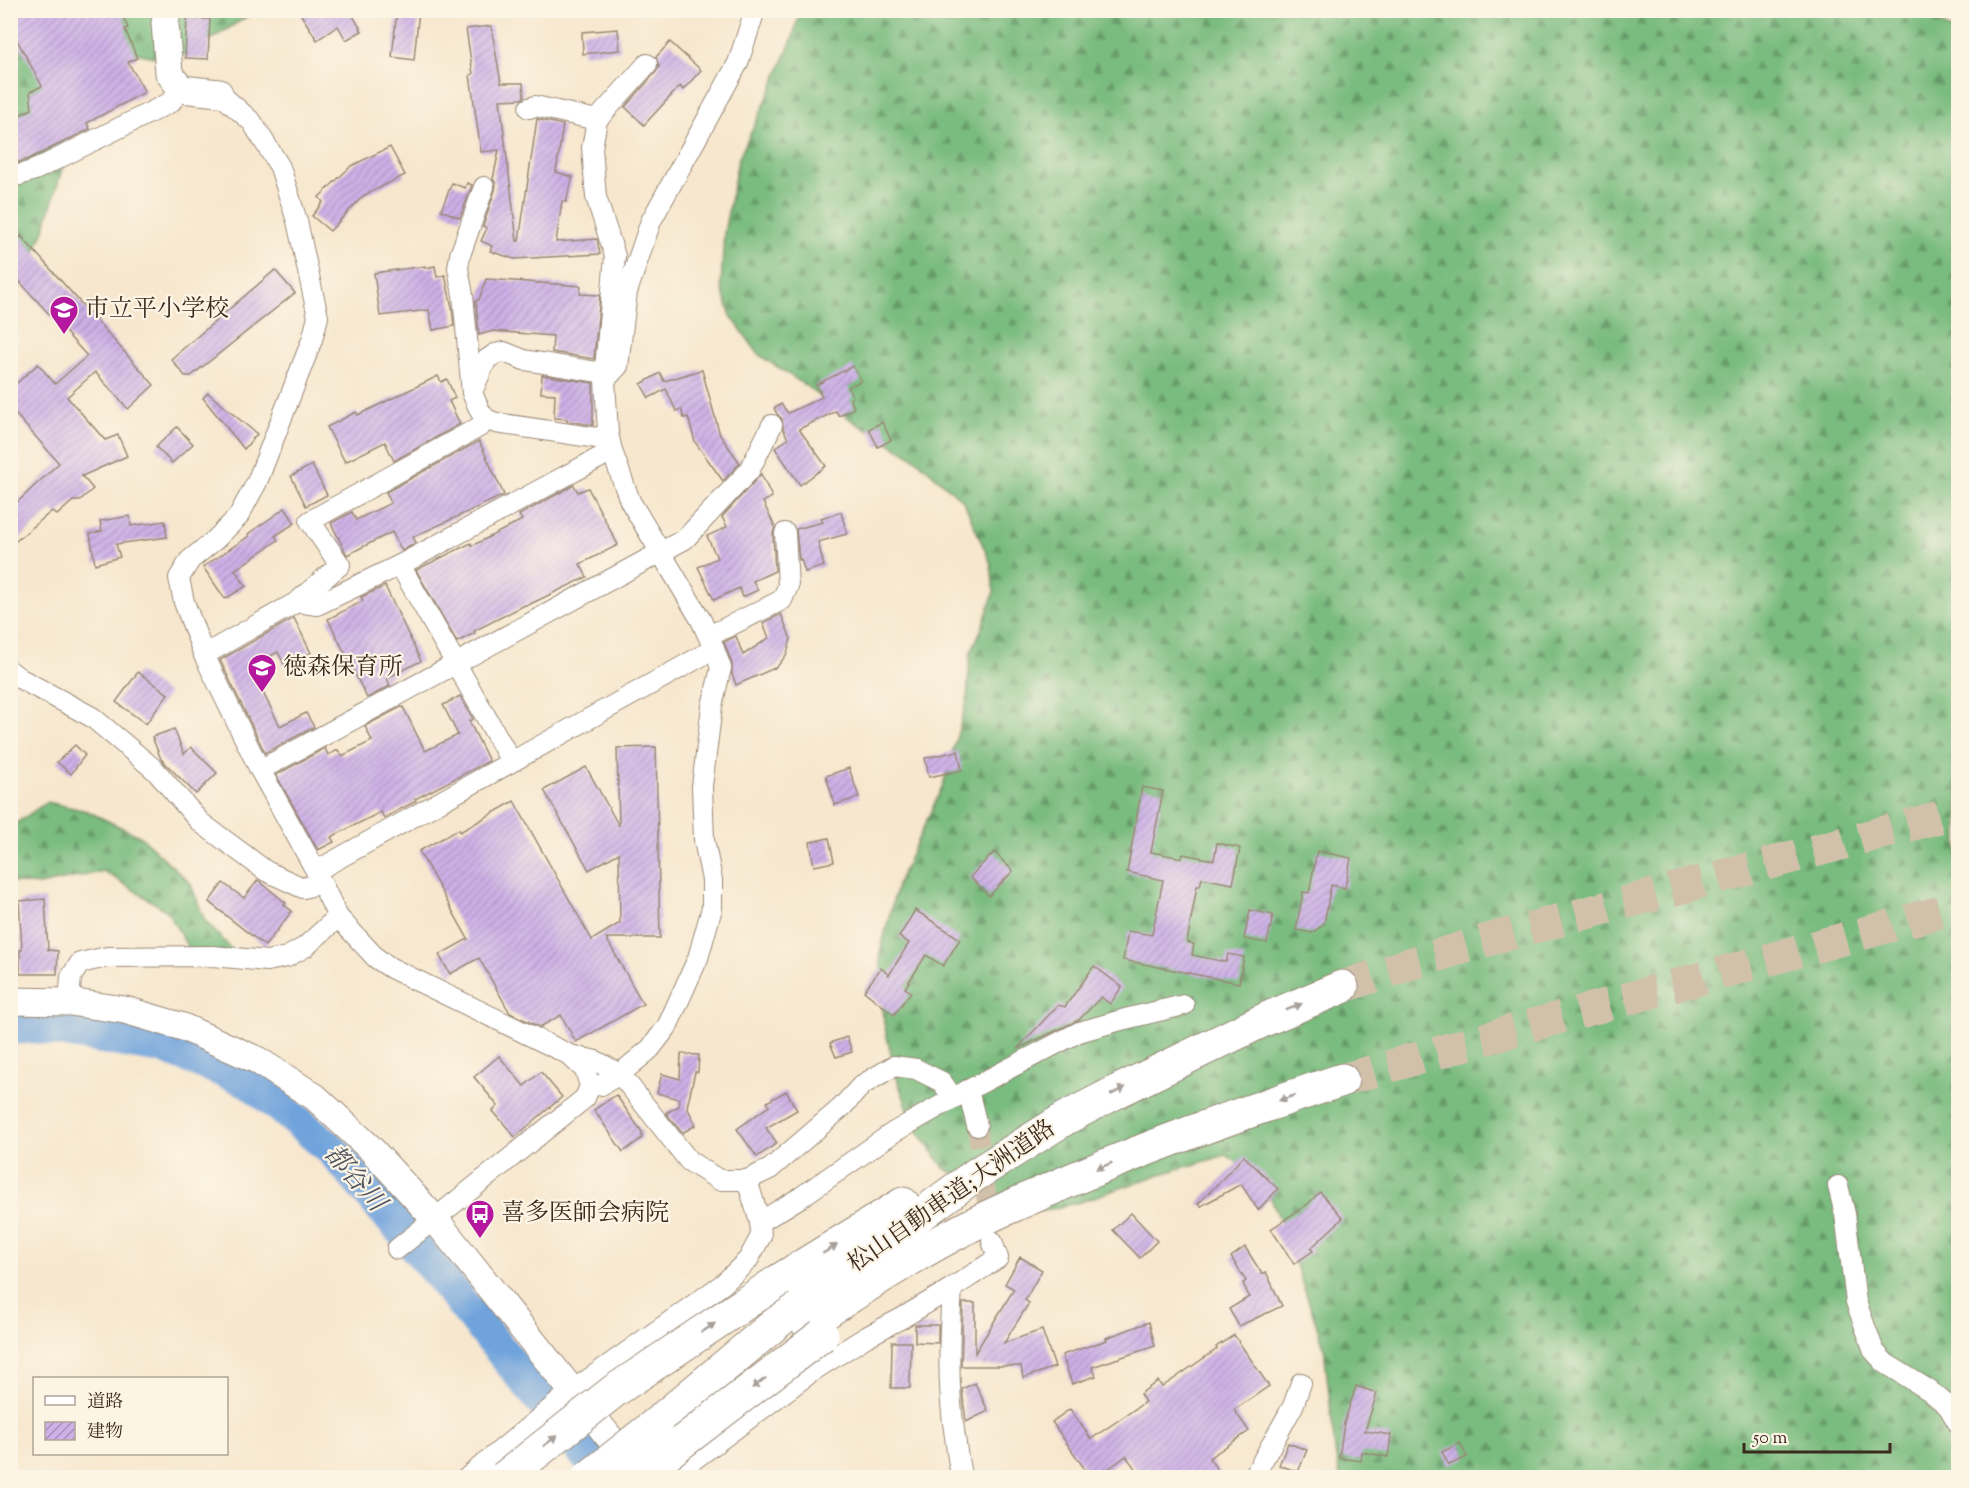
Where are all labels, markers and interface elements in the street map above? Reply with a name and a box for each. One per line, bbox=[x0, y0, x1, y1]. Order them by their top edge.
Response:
place label: 市立平小学校 bbox=[85, 293, 229, 327]
school or university icon: 市立平小学校 bbox=[48, 294, 80, 336]
place label: 徳森保育所 bbox=[283, 651, 403, 685]
school or university icon: 徳森保育所 bbox=[246, 652, 278, 694]
one-way arrow bbox=[1285, 1002, 1303, 1011]
one-way arrow bbox=[1109, 1086, 1126, 1096]
one-way arrow bbox=[1278, 1094, 1296, 1104]
street label: 松山自動車道;大洲道路 bbox=[841, 1112, 1063, 1282]
water label: 都谷川 bbox=[314, 1137, 396, 1223]
one-way arrow bbox=[1095, 1162, 1113, 1171]
place label: 喜多医師会病院 bbox=[501, 1197, 669, 1231]
bus stop icon: 喜多医師会病院 bbox=[464, 1198, 496, 1240]
one-way arrow bbox=[822, 1243, 838, 1254]
one-way arrow bbox=[700, 1322, 716, 1334]
legend bbox=[33, 1377, 228, 1455]
one-way arrow bbox=[751, 1377, 767, 1390]
text: 道路 bbox=[87, 1390, 123, 1416]
scale bar bbox=[1744, 1416, 1890, 1454]
text: 建物 bbox=[87, 1420, 123, 1446]
text: 50 m bbox=[1752, 1426, 1788, 1452]
one-way arrow bbox=[542, 1435, 558, 1448]

